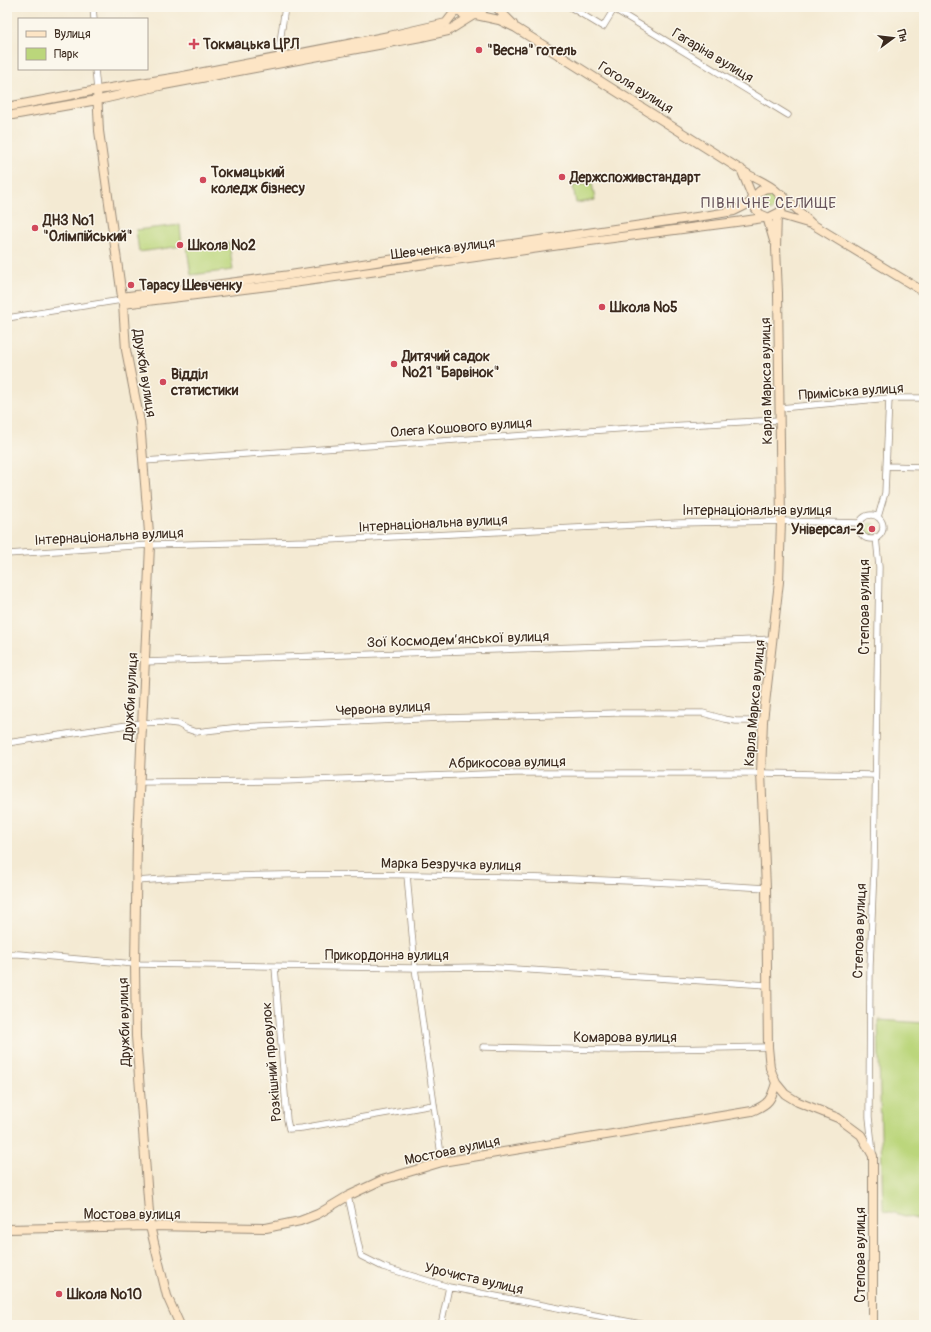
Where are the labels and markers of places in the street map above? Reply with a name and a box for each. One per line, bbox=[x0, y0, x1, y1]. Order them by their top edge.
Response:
place label: Токмацька ЦРЛ bbox=[202, 36, 299, 53]
marker: Токмацька ЦРЛ bbox=[188, 38, 200, 50]
place label: "Весна" готель bbox=[487, 42, 577, 59]
marker: "Весна" готель bbox=[474, 45, 484, 55]
place label: Токмацький коледж бізнесу bbox=[210, 164, 305, 197]
place label: Держспоживстандарт bbox=[569, 169, 702, 186]
marker: Держспоживстандарт bbox=[557, 172, 567, 182]
marker: Токмацький коледж бізнесу bbox=[198, 175, 208, 185]
place label: ДНЗ №1 "Олімпійський" bbox=[42, 212, 132, 245]
marker: ДНЗ №1 "Олімпійський" bbox=[30, 223, 40, 233]
place label: Школа №2 bbox=[187, 237, 256, 254]
marker: Школа №2 bbox=[175, 240, 185, 250]
place label: Тарасу Шевченку bbox=[138, 277, 242, 294]
marker: Тарасу Шевченку bbox=[126, 280, 136, 290]
place label: Школа №5 bbox=[609, 299, 678, 316]
marker: Школа №5 bbox=[597, 302, 607, 312]
place label: Дитячий садок №21 "Барвінок" bbox=[401, 348, 499, 381]
marker: Дитячий садок №21 "Барвінок" bbox=[389, 359, 399, 369]
place label: Відділ статистики bbox=[170, 366, 239, 399]
marker: Відділ статистики bbox=[158, 377, 168, 387]
place label: Універсал-2 bbox=[791, 521, 864, 538]
marker: Універсал-2 bbox=[867, 524, 877, 534]
place label: Школа №10 bbox=[66, 1286, 143, 1303]
marker: Школа №10 bbox=[54, 1289, 64, 1299]

